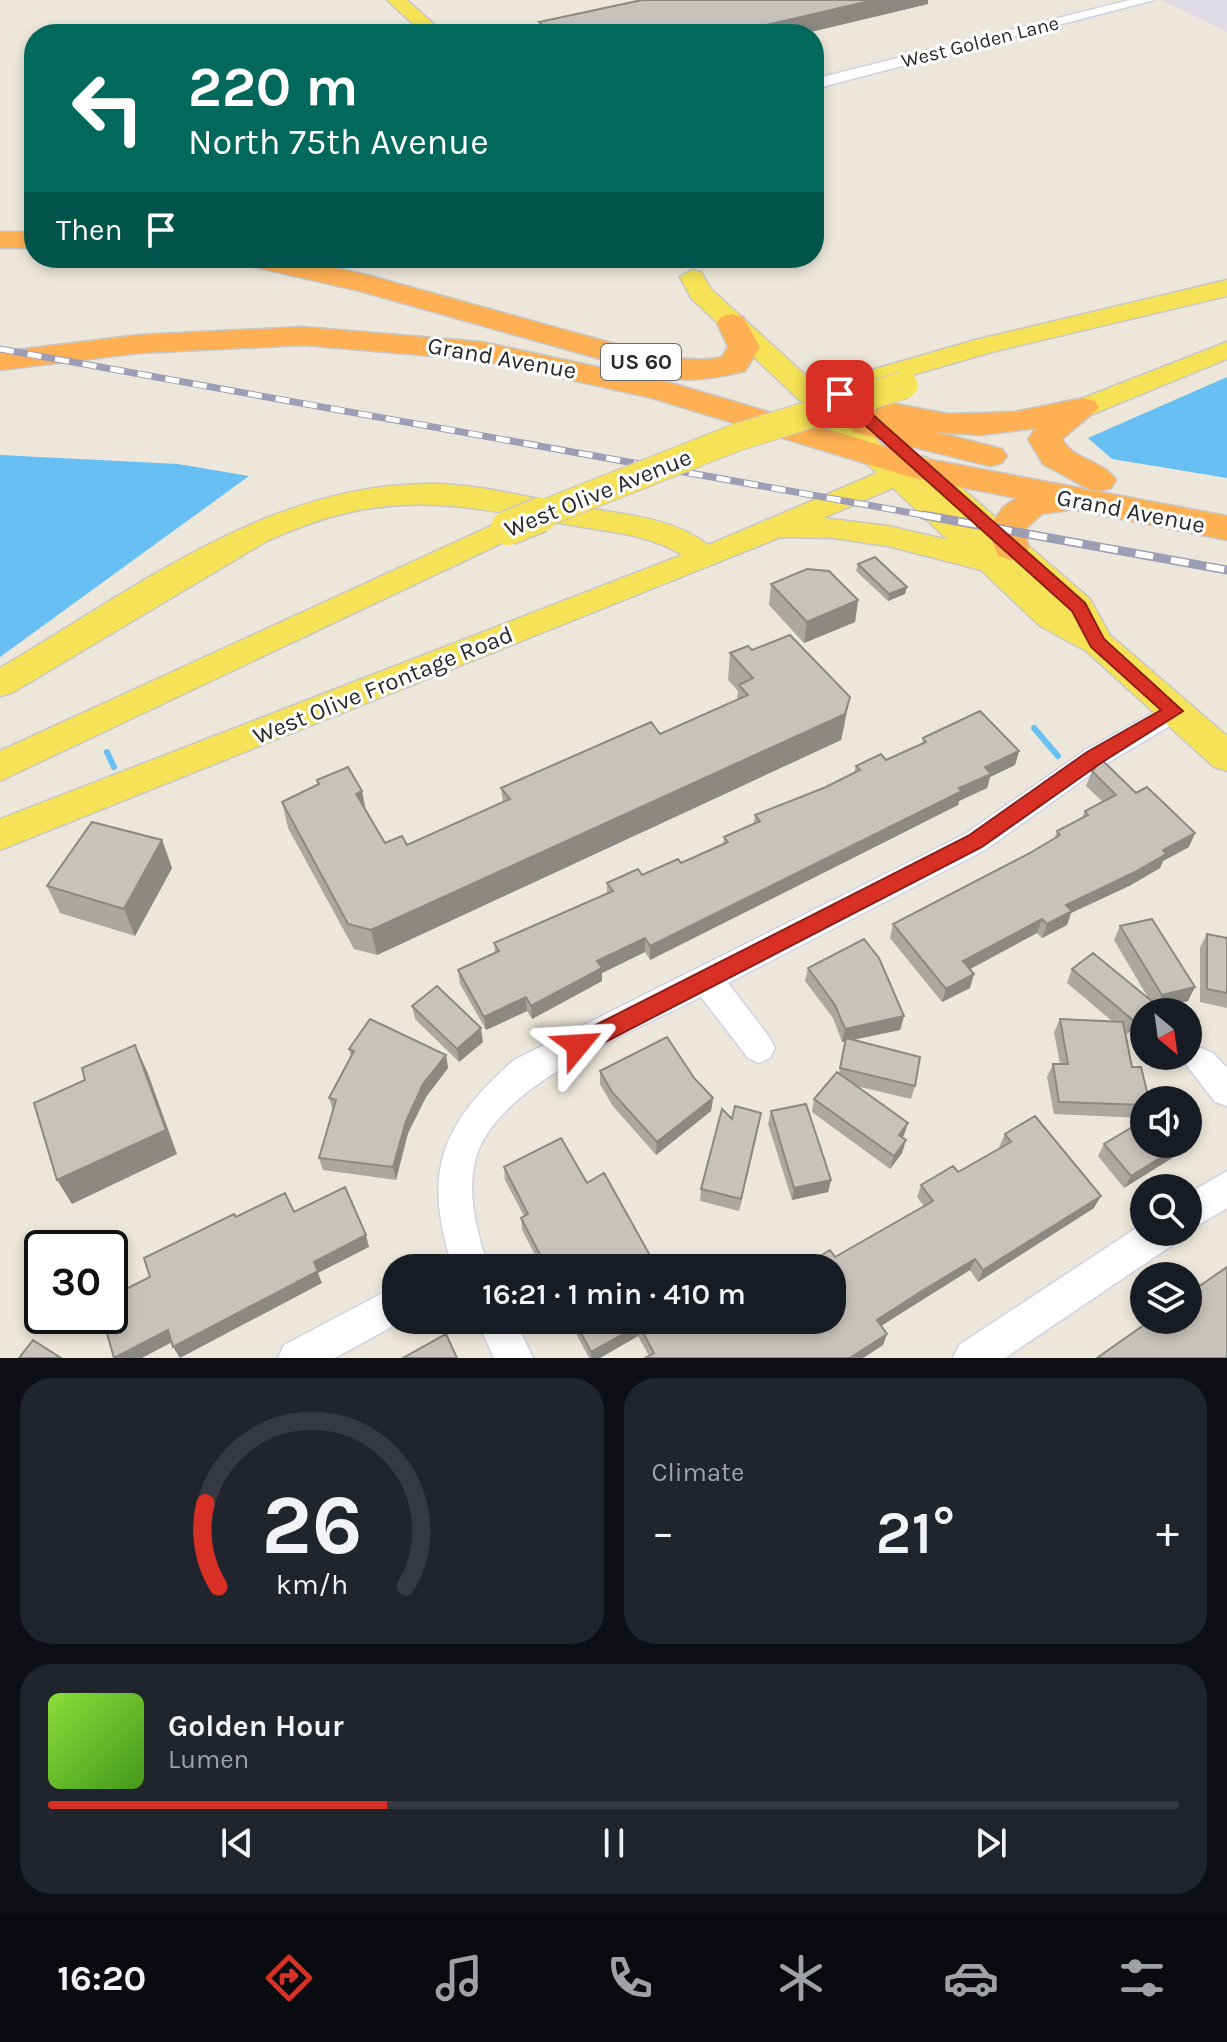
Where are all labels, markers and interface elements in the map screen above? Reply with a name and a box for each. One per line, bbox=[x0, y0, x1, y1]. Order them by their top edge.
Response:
street label: West Golden Lane bbox=[899, 11, 1061, 73]
text: 220 m bbox=[188, 54, 359, 119]
icon: left bbox=[56, 56, 160, 160]
text: North 75th Avenue bbox=[188, 121, 489, 163]
icon: arrive bbox=[139, 208, 183, 252]
text: Then bbox=[56, 212, 123, 248]
street label: Grand Avenue bbox=[425, 331, 579, 385]
road number: US 60 bbox=[601, 344, 681, 380]
pin bbox=[806, 360, 874, 428]
icon: arrive bbox=[818, 372, 862, 416]
street label: West Olive Avenue bbox=[501, 443, 695, 543]
street label: Grand Avenue bbox=[1054, 483, 1208, 539]
street label: West Olive Frontage Road bbox=[249, 620, 517, 750]
north arrow bbox=[1130, 998, 1202, 1070]
map controls bbox=[1130, 998, 1202, 1334]
position arrow bbox=[536, 1003, 620, 1087]
button: sound bbox=[1130, 1086, 1202, 1158]
button: search bbox=[1130, 1174, 1202, 1246]
speed limit sign: 30 bbox=[24, 1230, 128, 1334]
button: layers bbox=[1130, 1262, 1202, 1334]
text: 16:21 · 1 min · 410 m bbox=[482, 1276, 746, 1312]
text: Climate bbox=[652, 1457, 744, 1488]
text: 26 bbox=[261, 1477, 362, 1574]
text: 21° bbox=[876, 1498, 955, 1568]
text: − bbox=[652, 1507, 675, 1558]
text: + bbox=[1156, 1507, 1179, 1558]
text: km/h bbox=[276, 1568, 348, 1601]
text: Golden Hour bbox=[168, 1708, 344, 1744]
text: Lumen bbox=[168, 1744, 249, 1775]
icon: previous bbox=[215, 1821, 259, 1865]
icon: pause bbox=[592, 1821, 636, 1865]
icon: next bbox=[969, 1821, 1013, 1865]
icon: directions bbox=[261, 1950, 317, 2006]
icon: music bbox=[431, 1950, 487, 2006]
icon: phone bbox=[602, 1950, 658, 2006]
icon: climate bbox=[773, 1950, 829, 2006]
icon: car bbox=[943, 1950, 999, 2006]
icon: filters bbox=[1114, 1950, 1170, 2006]
text: 16:20 bbox=[57, 1957, 146, 1999]

